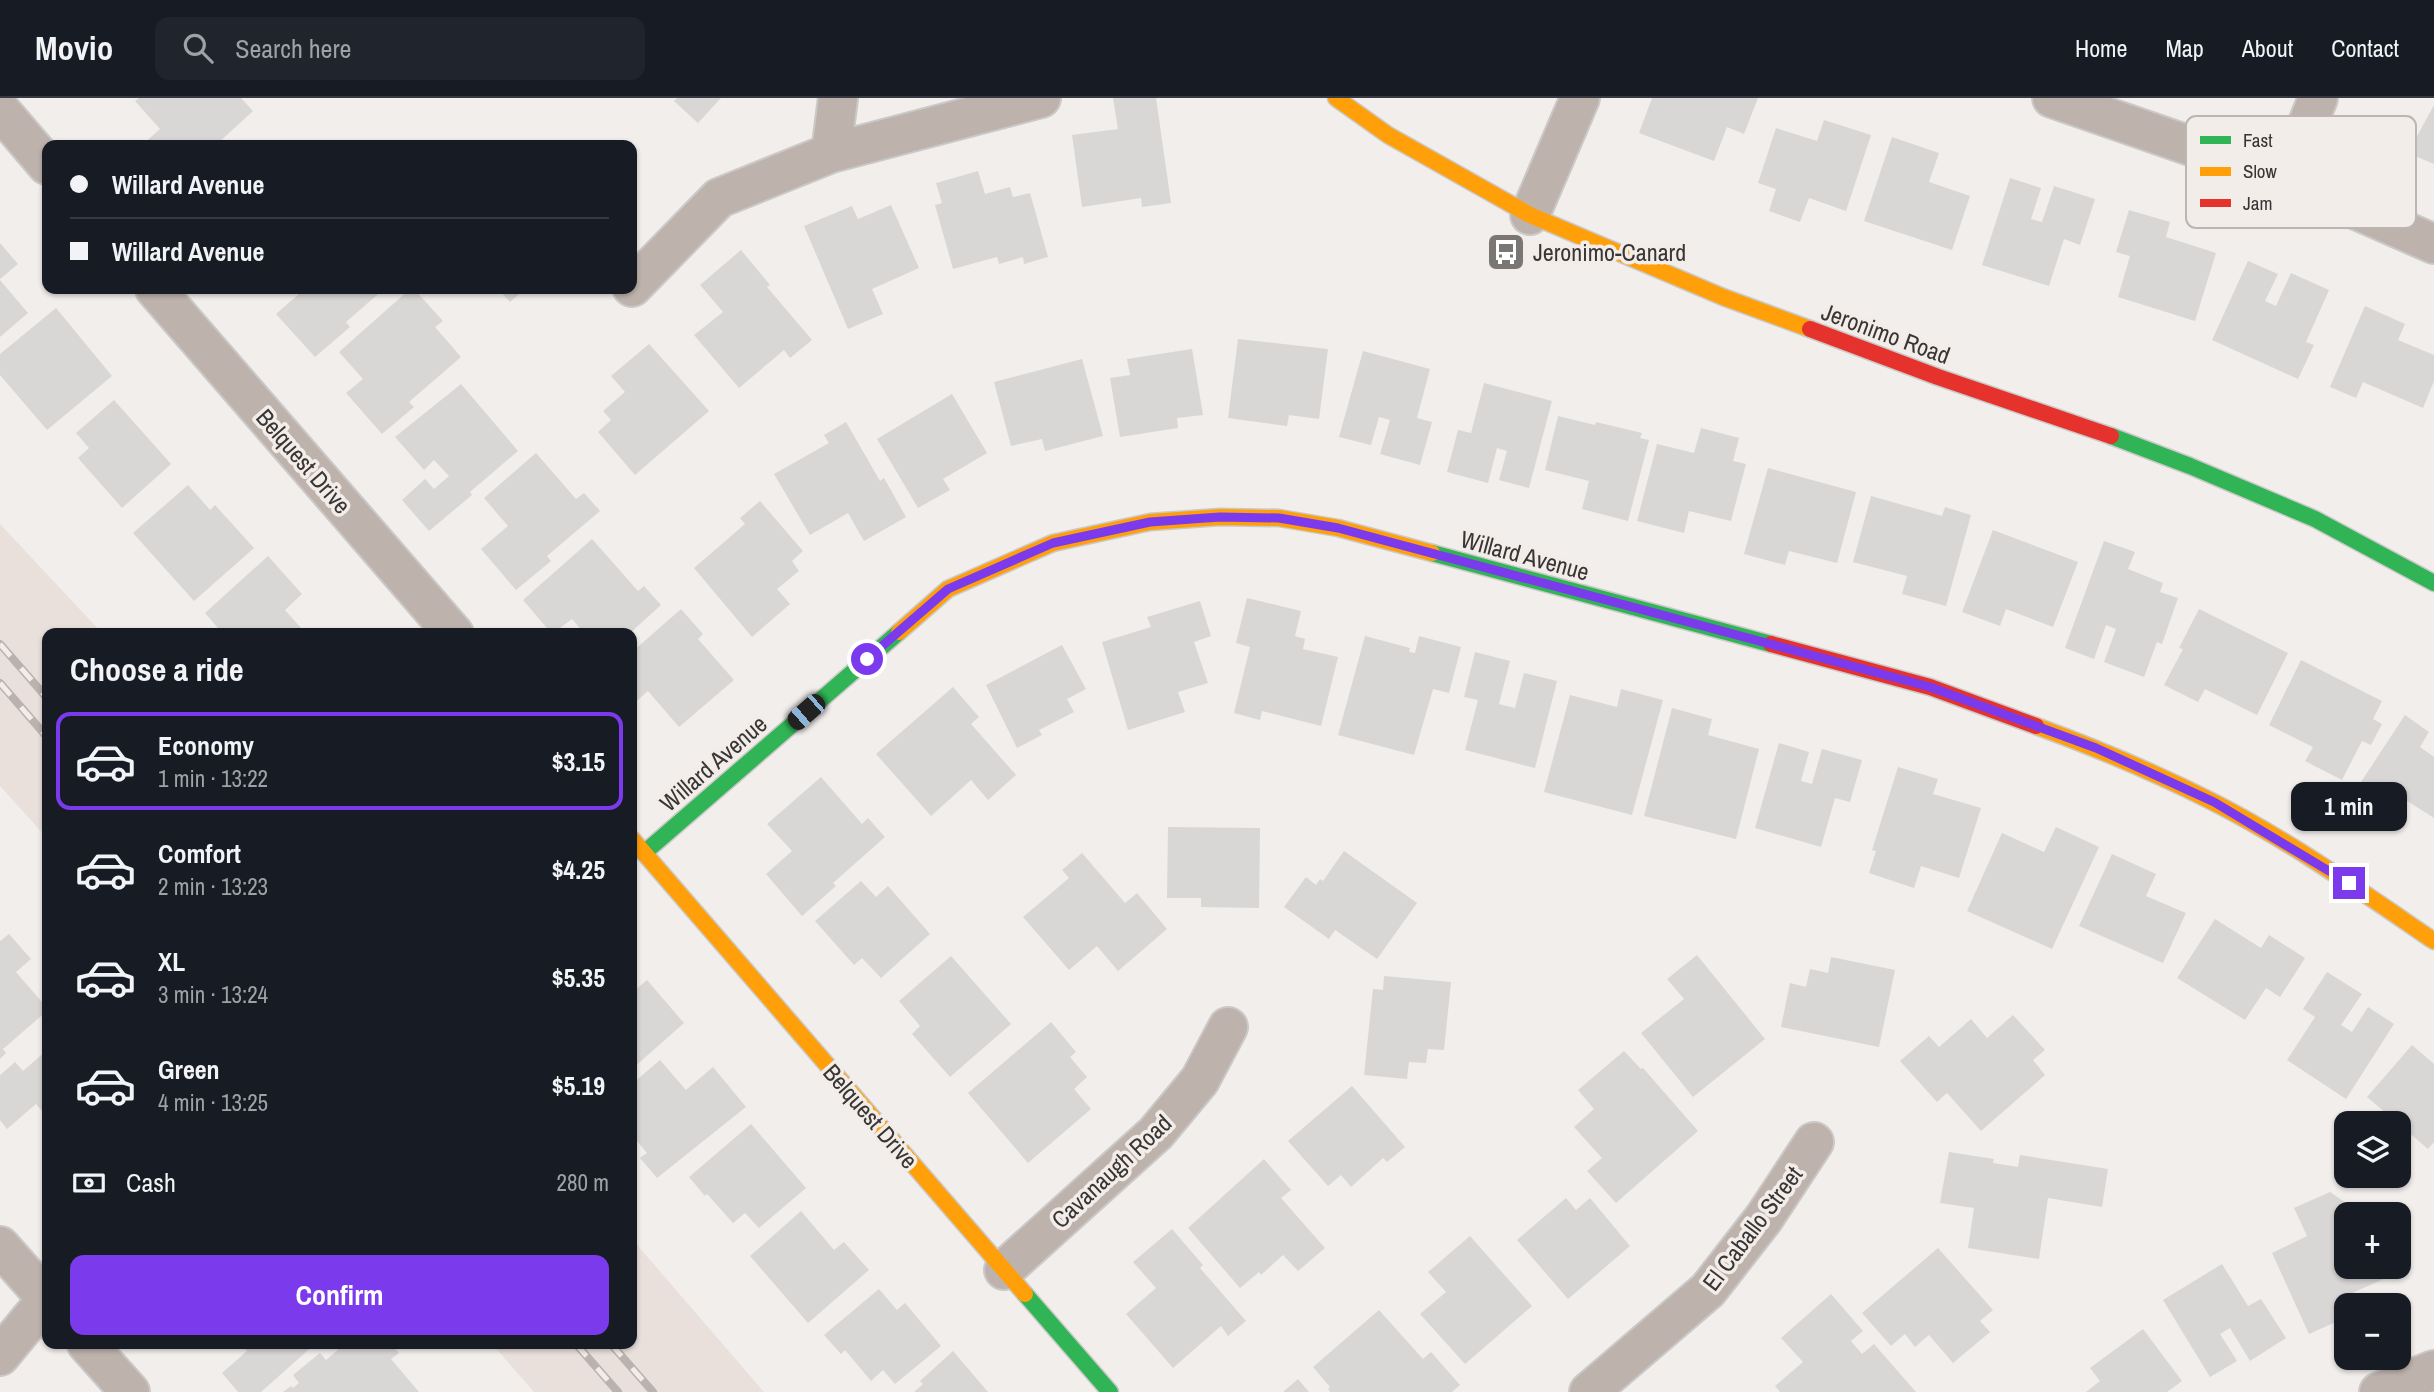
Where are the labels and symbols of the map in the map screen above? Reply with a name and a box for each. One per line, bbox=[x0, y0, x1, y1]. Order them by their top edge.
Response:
legend bbox=[2186, 116, 2416, 228]
text: Fast bbox=[2243, 127, 2273, 153]
text: Slow bbox=[2243, 158, 2278, 184]
text: Jam bbox=[2243, 190, 2272, 216]
bus stop icon: Jeronimo-Canard bbox=[1485, 231, 1527, 273]
place label: Jeronimo-Canard bbox=[1533, 236, 1686, 268]
street label: Jeronimo Road bbox=[1817, 295, 1955, 371]
street label: Belquest Drive bbox=[250, 402, 358, 520]
street label: Willard Avenue bbox=[1457, 522, 1593, 588]
route start bbox=[851, 643, 883, 675]
car bbox=[784, 690, 829, 734]
street label: Willard Avenue bbox=[653, 708, 773, 818]
callout: 1 min bbox=[2291, 782, 2407, 830]
route end bbox=[2333, 867, 2365, 899]
street label: Belquest Drive bbox=[817, 1057, 925, 1175]
street label: Cavanaugh Road bbox=[1044, 1107, 1178, 1235]
street label: El Caballo Street bbox=[1695, 1159, 1810, 1297]

